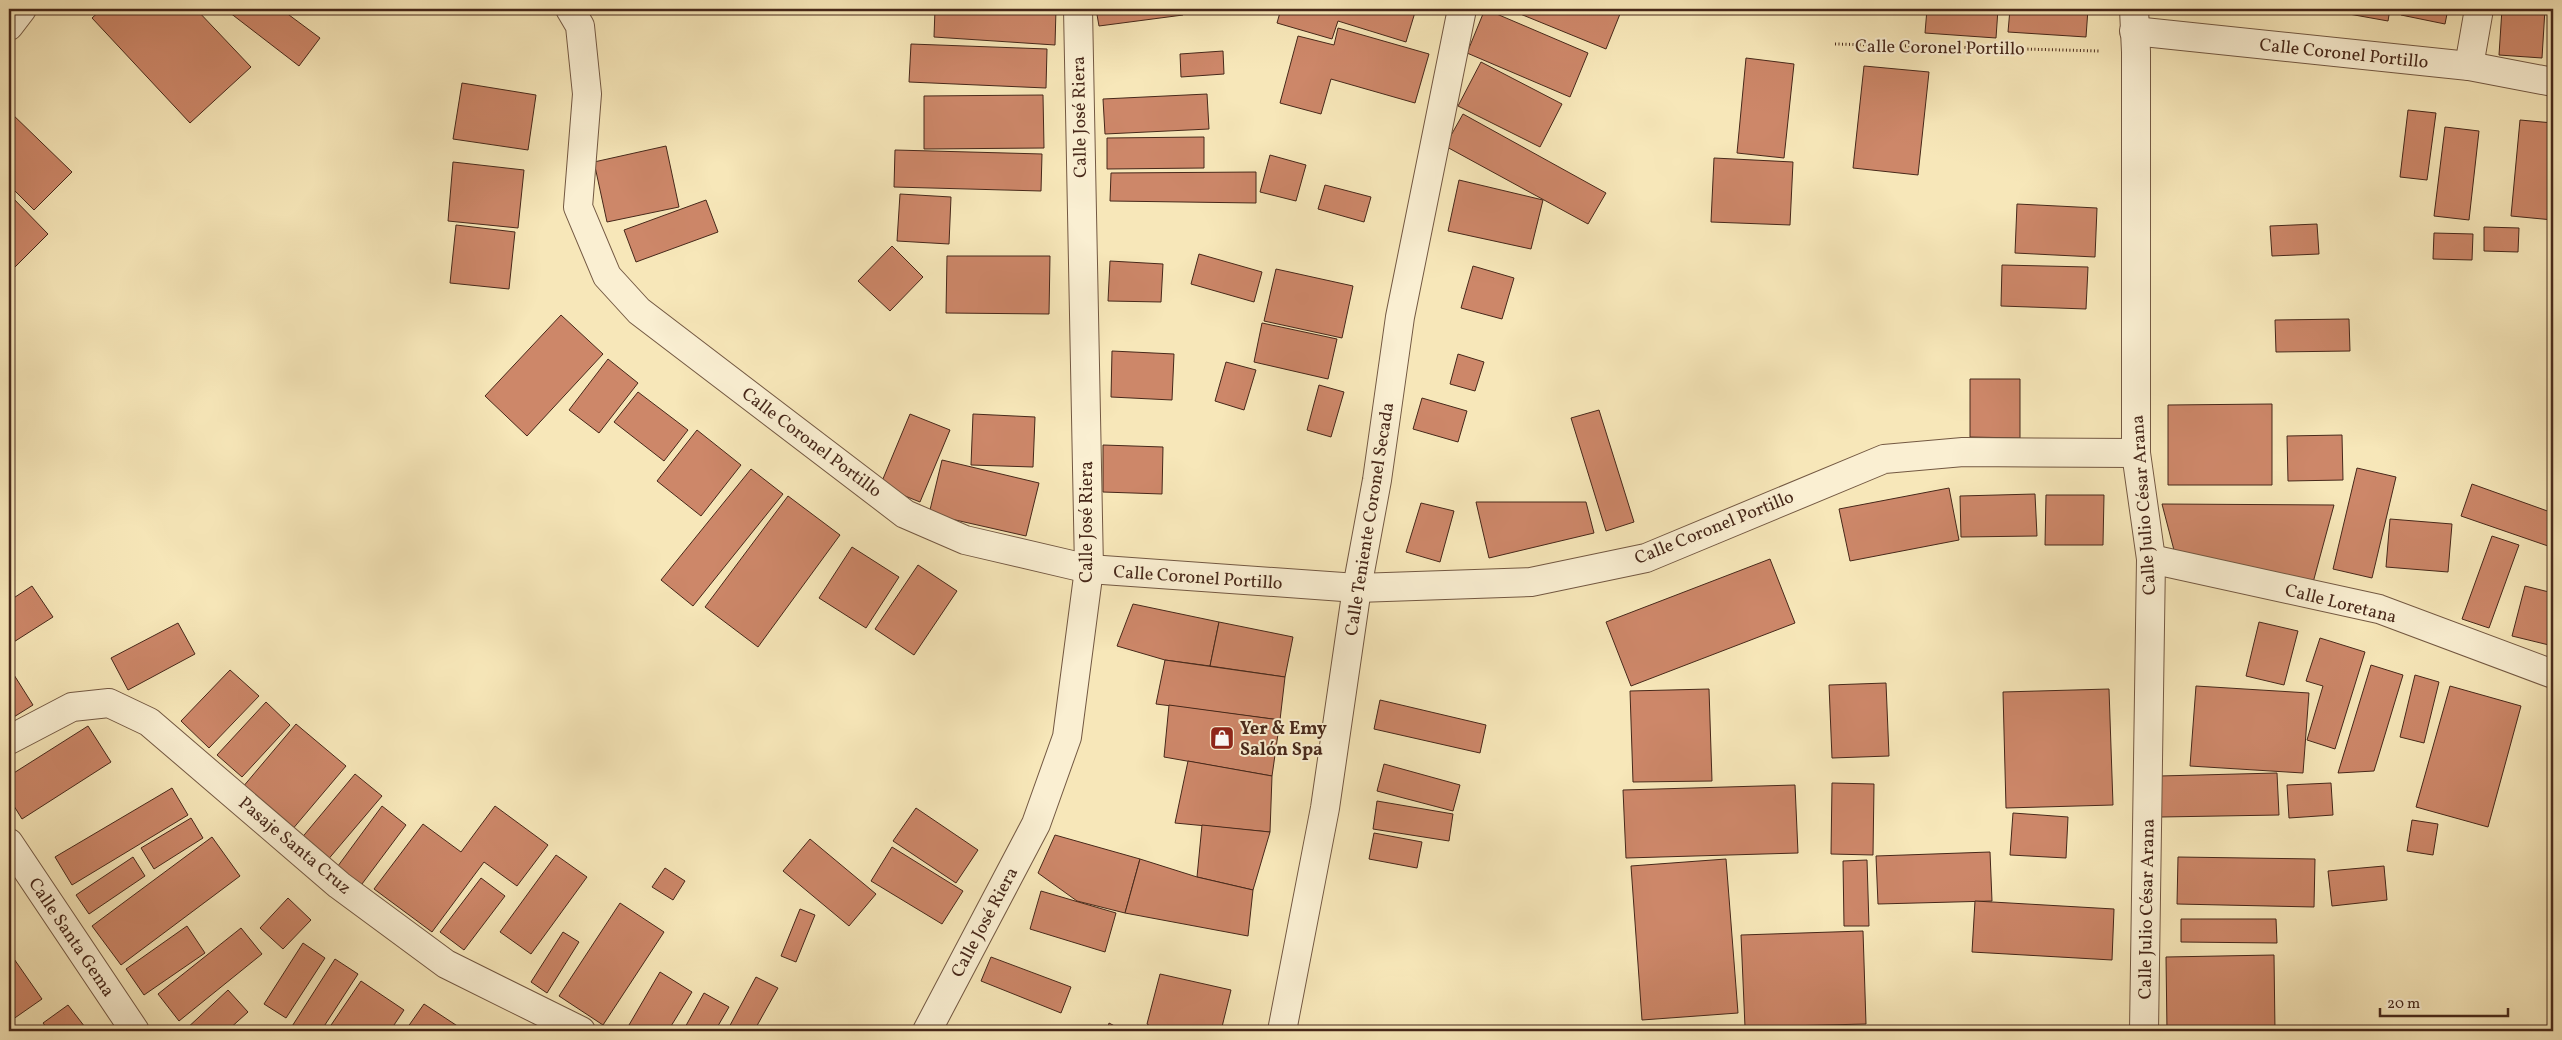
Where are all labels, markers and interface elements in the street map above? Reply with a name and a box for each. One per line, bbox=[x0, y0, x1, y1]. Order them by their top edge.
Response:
street label: Calle Coronel Portillo bbox=[2258, 33, 2429, 76]
street label: Calle Coronel Portillo bbox=[1855, 35, 2025, 62]
street label: Calle José Riera bbox=[1067, 56, 1094, 178]
street label: Calle Coronel Portillo bbox=[736, 382, 886, 504]
street label: Calle Teniente Coronel Secada bbox=[1340, 401, 1401, 638]
street label: Calle Julio César Arana bbox=[2126, 414, 2163, 596]
street label: Calle José Riera bbox=[1075, 461, 1100, 583]
street label: Calle Coronel Portillo bbox=[1631, 485, 1798, 572]
street label: Calle Coronel Portillo bbox=[1112, 560, 1283, 597]
street label: Calle Loretana bbox=[2282, 578, 2399, 630]
place label: Yer & Emy Salón Spa bbox=[1240, 717, 1327, 763]
shop icon: Yer & Emy Salón Spa bbox=[1209, 725, 1235, 751]
street label: Pasaje Santa Cruz bbox=[232, 791, 356, 901]
street label: Calle Julio César Arana bbox=[2133, 818, 2162, 1000]
street label: Calle José Riera bbox=[946, 863, 1025, 982]
street label: Calle Santa Gema bbox=[22, 873, 120, 1002]
scale bar bbox=[2380, 985, 2507, 1017]
text: 20 m bbox=[2387, 994, 2420, 1015]

